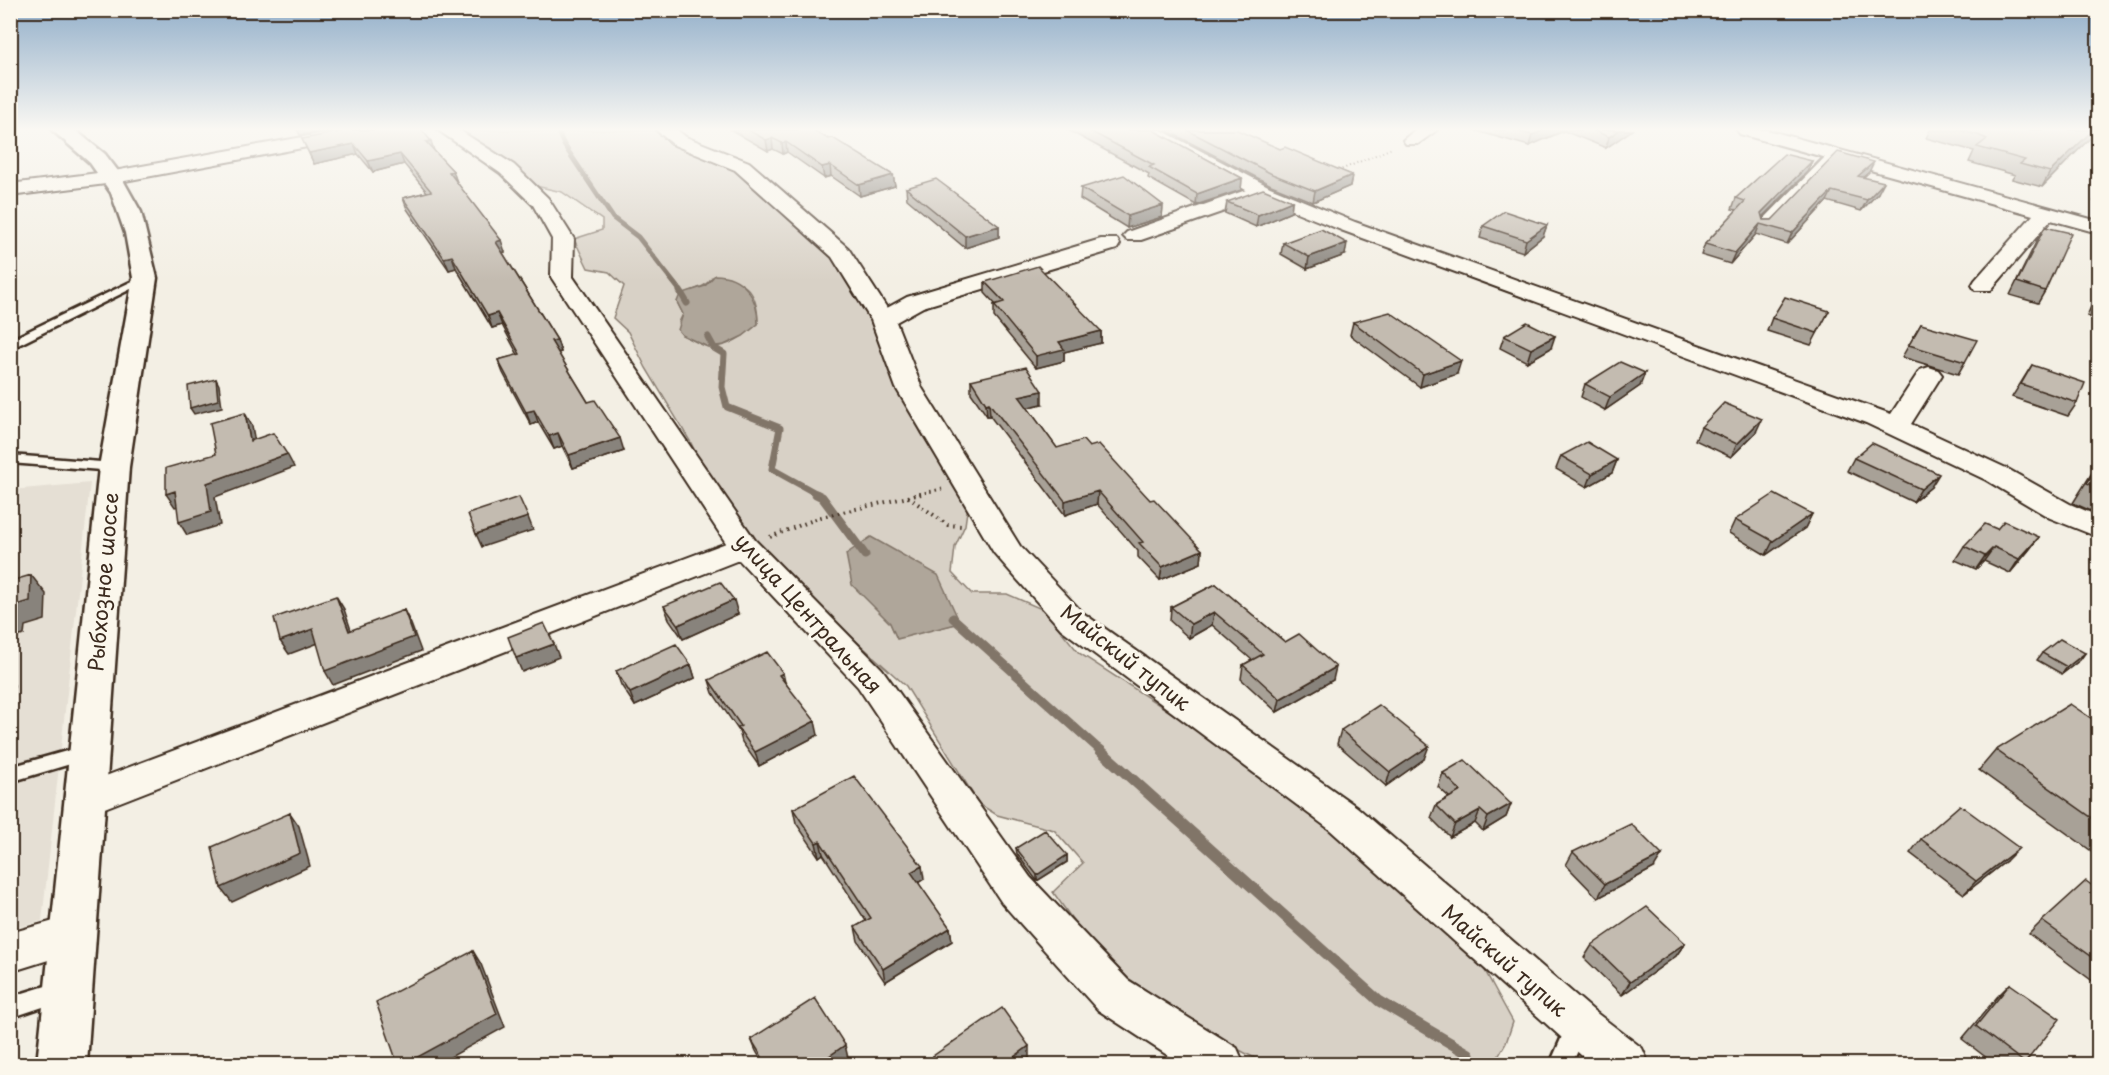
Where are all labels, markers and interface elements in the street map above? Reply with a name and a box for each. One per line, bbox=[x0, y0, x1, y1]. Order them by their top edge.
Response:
street label: Рыбхозное шоссе bbox=[78, 491, 126, 673]
street label: улица Центральная bbox=[728, 525, 891, 700]
street label: Майский тупик bbox=[1054, 595, 1199, 718]
street label: Майский тупик bbox=[1435, 896, 1576, 1024]

